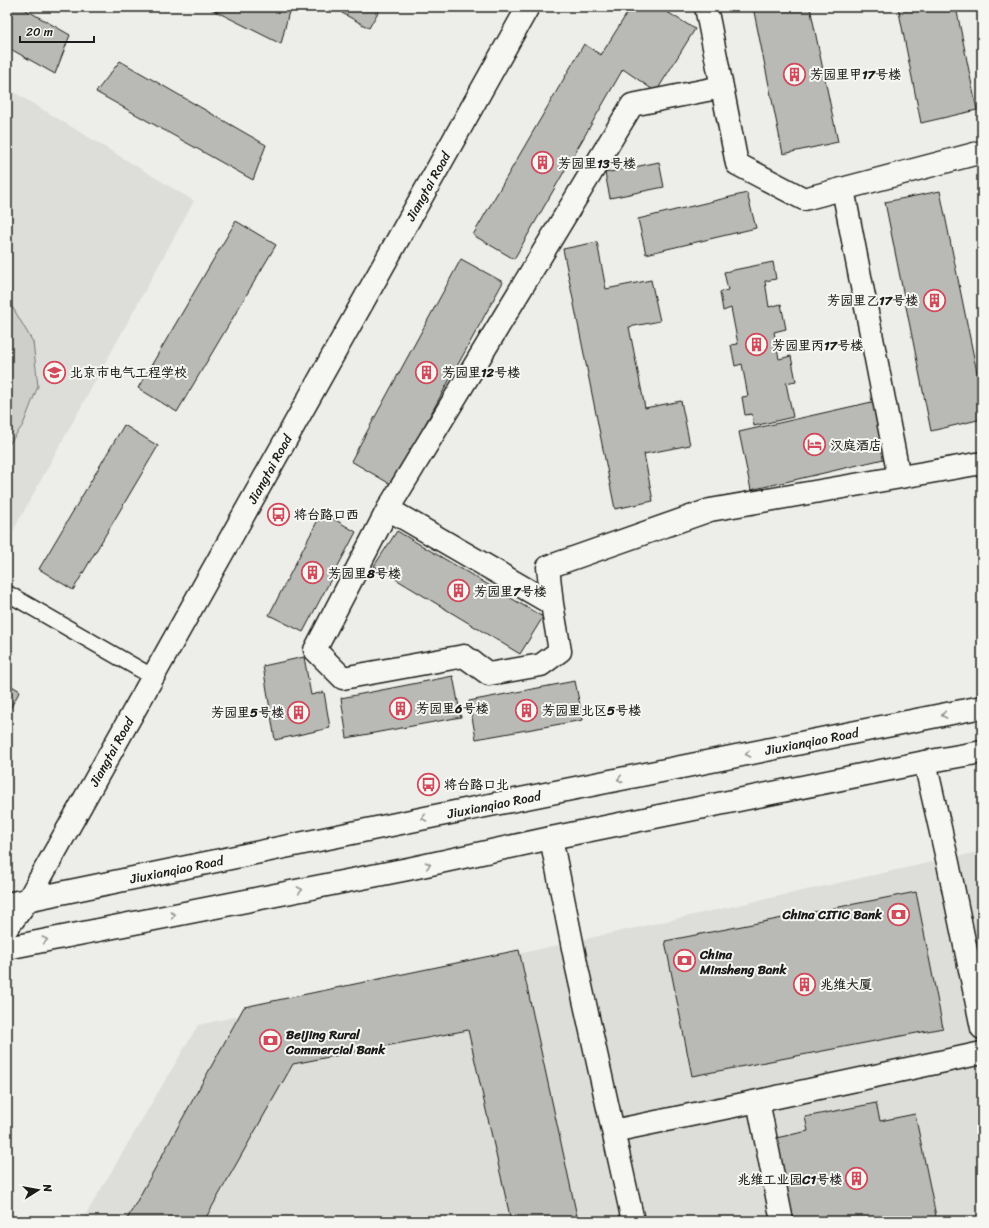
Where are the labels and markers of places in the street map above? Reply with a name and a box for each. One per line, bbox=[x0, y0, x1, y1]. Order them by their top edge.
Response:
building icon: 芳园里甲17号楼 bbox=[782, 61, 808, 87]
place label: 芳园里甲17号楼 bbox=[810, 63, 901, 86]
building icon: 芳园里13号楼 bbox=[529, 150, 555, 176]
place label: 芳园里13号楼 bbox=[558, 152, 636, 175]
building icon: 芳园里乙17号楼 bbox=[921, 287, 947, 313]
place label: 芳园里乙17号楼 bbox=[827, 289, 918, 312]
building icon: 芳园里丙17号楼 bbox=[743, 332, 769, 358]
place label: 芳园里丙17号楼 bbox=[772, 334, 863, 357]
school or university icon: 北京市电气工程学校 bbox=[41, 359, 67, 385]
building icon: 芳园里12号楼 bbox=[414, 359, 440, 385]
place label: 北京市电气工程学校 bbox=[70, 361, 187, 384]
place label: 芳园里12号楼 bbox=[442, 361, 520, 384]
hotel icon: 汉庭酒店 bbox=[801, 432, 827, 458]
place label: 汉庭酒店 bbox=[830, 434, 882, 457]
bus stop icon: 将台路口西 bbox=[265, 501, 291, 527]
place label: 将台路口西 bbox=[294, 503, 359, 526]
building icon: 芳园里8号楼 bbox=[299, 560, 325, 586]
place label: 芳园里8号楼 bbox=[328, 562, 401, 585]
building icon: 芳园里7号楼 bbox=[445, 578, 471, 604]
place label: 芳园里7号楼 bbox=[474, 580, 546, 603]
building icon: 芳园里6号楼 bbox=[388, 695, 414, 721]
place label: 芳园里6号楼 bbox=[416, 697, 488, 720]
building icon: 芳园里北区5号楼 bbox=[513, 697, 539, 723]
building icon: 芳园里5号楼 bbox=[286, 699, 312, 725]
place label: 芳园里北区5号楼 bbox=[542, 699, 641, 722]
place label: 芳园里5号楼 bbox=[211, 701, 284, 724]
bus stop icon: 将台路口北 bbox=[415, 771, 441, 797]
place label: 将台路口北 bbox=[444, 773, 509, 796]
bank icon: China CITIC Bank bbox=[885, 901, 911, 927]
place label: China CITIC Bank bbox=[782, 903, 883, 926]
place label: China Minsheng Bank bbox=[699, 943, 787, 981]
bank icon: China Minsheng Bank bbox=[672, 948, 698, 974]
building icon: 兆维大厦 bbox=[791, 971, 817, 997]
place label: 兆维大厦 bbox=[820, 973, 872, 996]
place label: Beijing Rural Commercial Bank bbox=[285, 1023, 386, 1061]
bank icon: Beijing Rural Commercial Bank bbox=[257, 1028, 283, 1054]
building icon: 兆维工业园C1号楼 bbox=[844, 1166, 870, 1192]
place label: 兆维工业园C1号楼 bbox=[737, 1168, 842, 1191]

